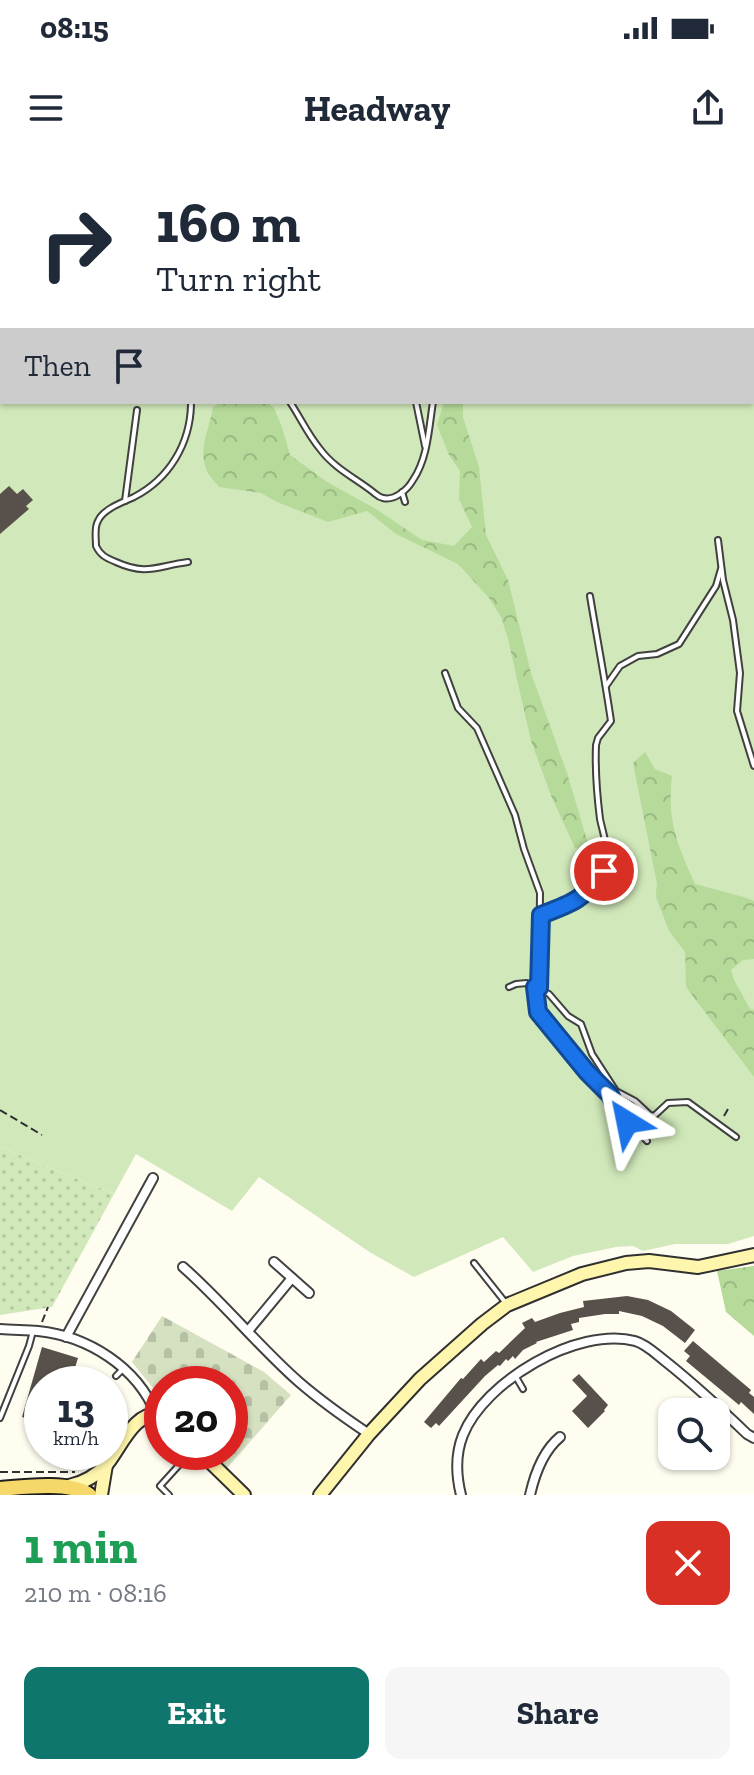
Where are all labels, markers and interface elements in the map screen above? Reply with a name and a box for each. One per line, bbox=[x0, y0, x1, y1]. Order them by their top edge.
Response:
text: 08:15 bbox=[40, 10, 109, 46]
icon: menu bbox=[24, 86, 68, 130]
icon: share bbox=[686, 86, 730, 130]
text: Headway bbox=[304, 87, 450, 130]
text: 160 m bbox=[156, 189, 300, 256]
icon: right bbox=[24, 192, 128, 296]
text: Turn right bbox=[156, 257, 321, 300]
icon: arrive bbox=[107, 344, 151, 388]
text: Then bbox=[24, 348, 91, 384]
pin bbox=[570, 837, 638, 905]
icon: arrive bbox=[582, 849, 626, 893]
position arrow bbox=[585, 1080, 669, 1164]
speed limit sign: 20 bbox=[144, 1366, 248, 1470]
text: 13 bbox=[57, 1384, 95, 1432]
map controls bbox=[658, 1398, 730, 1470]
button: search bbox=[658, 1398, 730, 1470]
text: km/h bbox=[53, 1426, 99, 1450]
text: 1 min bbox=[24, 1518, 137, 1575]
button: close bbox=[646, 1521, 730, 1605]
text: 210 m · 08:16 bbox=[24, 1577, 167, 1609]
button: Exit bbox=[24, 1667, 369, 1759]
button: Share bbox=[385, 1667, 730, 1759]

